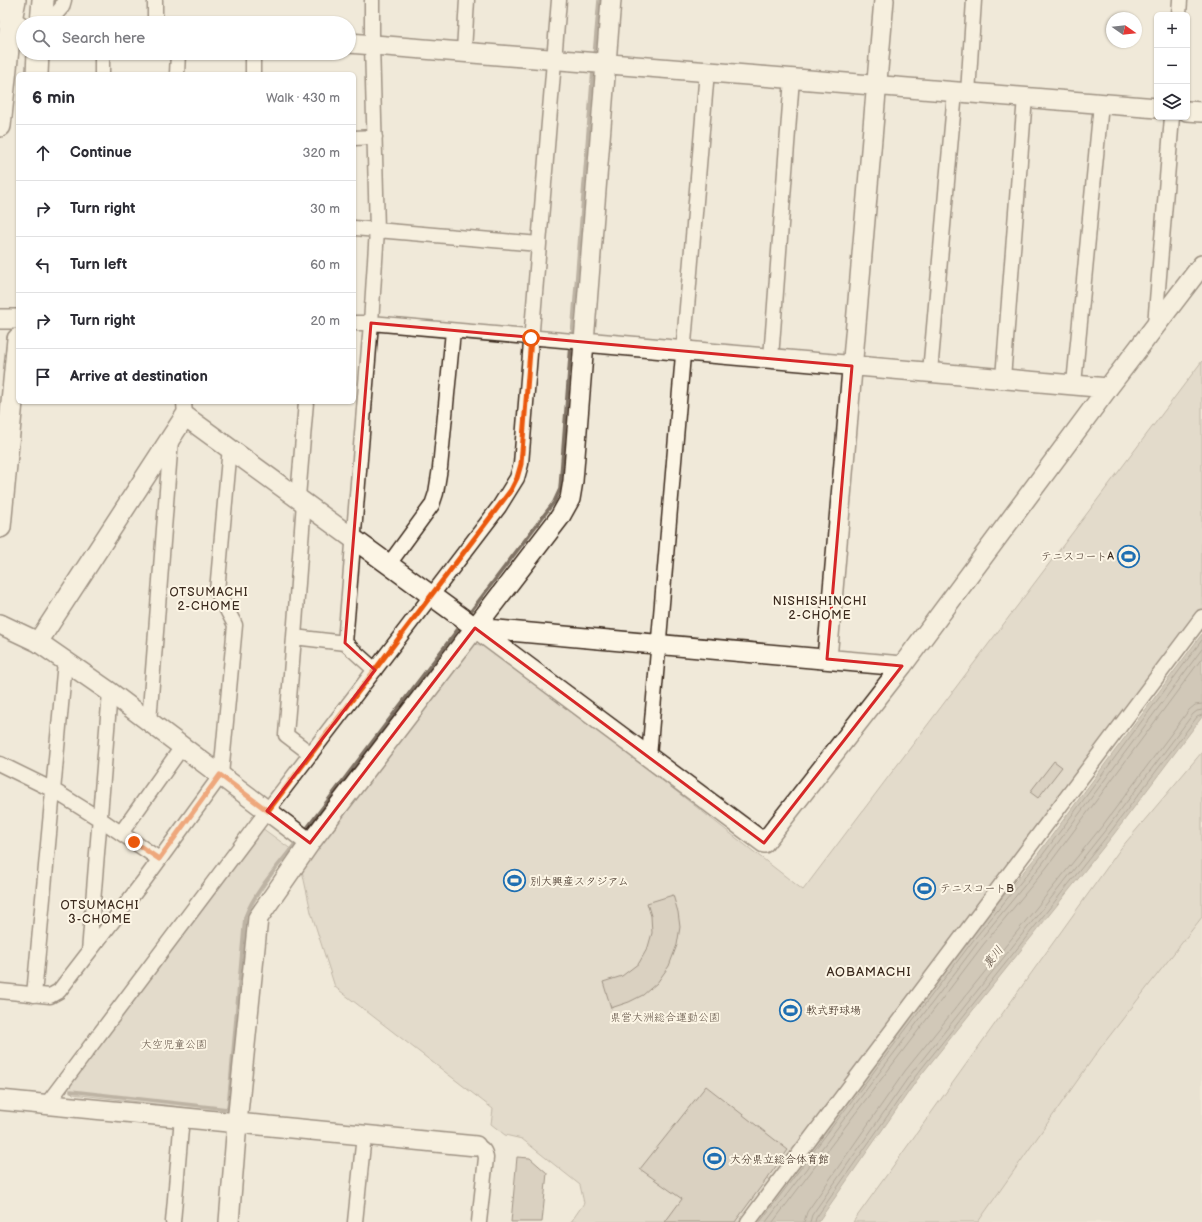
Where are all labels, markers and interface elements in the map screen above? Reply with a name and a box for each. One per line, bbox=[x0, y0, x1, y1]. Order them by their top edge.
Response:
north arrow bbox=[1106, 12, 1142, 48]
map controls bbox=[1154, 12, 1190, 120]
button: + bbox=[1154, 12, 1190, 48]
search box bbox=[16, 16, 356, 60]
icon: search bbox=[30, 27, 52, 49]
text: Search here bbox=[62, 29, 145, 48]
button: − bbox=[1154, 48, 1190, 84]
button: layers bbox=[1154, 84, 1190, 120]
text: 6 min bbox=[32, 88, 75, 108]
text: Walk · 430 m bbox=[266, 90, 340, 106]
icon: ahead bbox=[32, 142, 54, 164]
text: Continue bbox=[70, 143, 132, 162]
text: 320 m bbox=[302, 145, 340, 161]
icon: right bbox=[32, 198, 54, 220]
text: Turn right bbox=[70, 199, 135, 218]
text: 30 m bbox=[310, 201, 340, 217]
icon: left bbox=[32, 254, 54, 276]
text: Turn left bbox=[70, 255, 127, 274]
text: 60 m bbox=[310, 257, 340, 273]
icon: right bbox=[32, 310, 54, 332]
text: Turn right bbox=[70, 311, 135, 330]
text: 20 m bbox=[310, 313, 340, 329]
route start bbox=[522, 329, 540, 347]
icon: arrive bbox=[32, 366, 54, 388]
text: Arrive at destination bbox=[70, 367, 208, 386]
sports icon: テニスコートA bbox=[1116, 543, 1142, 569]
place label: テニスコートA bbox=[1041, 550, 1114, 563]
district label: OTSUMACHI 2-CHOME bbox=[169, 585, 249, 614]
district label: NISHISHINCHI 2-CHOME bbox=[773, 594, 867, 623]
route end bbox=[125, 833, 143, 851]
sports icon: 別大興産スタジアム bbox=[501, 868, 527, 894]
place label: 別大興産スタジアム bbox=[530, 875, 629, 888]
sports icon: テニスコートB bbox=[911, 875, 937, 901]
place label: テニスコートB bbox=[940, 882, 1014, 895]
district label: OTSUMACHI 3-CHOME bbox=[60, 898, 140, 927]
water label: 裏川 bbox=[980, 943, 1007, 971]
district label: AOBAMACHI bbox=[827, 964, 911, 980]
sports icon: 軟式野球場 bbox=[777, 997, 803, 1023]
place label: 軟式野球場 bbox=[806, 1004, 861, 1017]
park label: 県営大洲総合運動公園 bbox=[610, 1011, 720, 1024]
park label: 大空児童公園 bbox=[141, 1038, 207, 1051]
sports icon: 大分県立総合体育館 bbox=[701, 1146, 727, 1172]
place label: 大分県立総合体育館 bbox=[730, 1153, 829, 1166]

